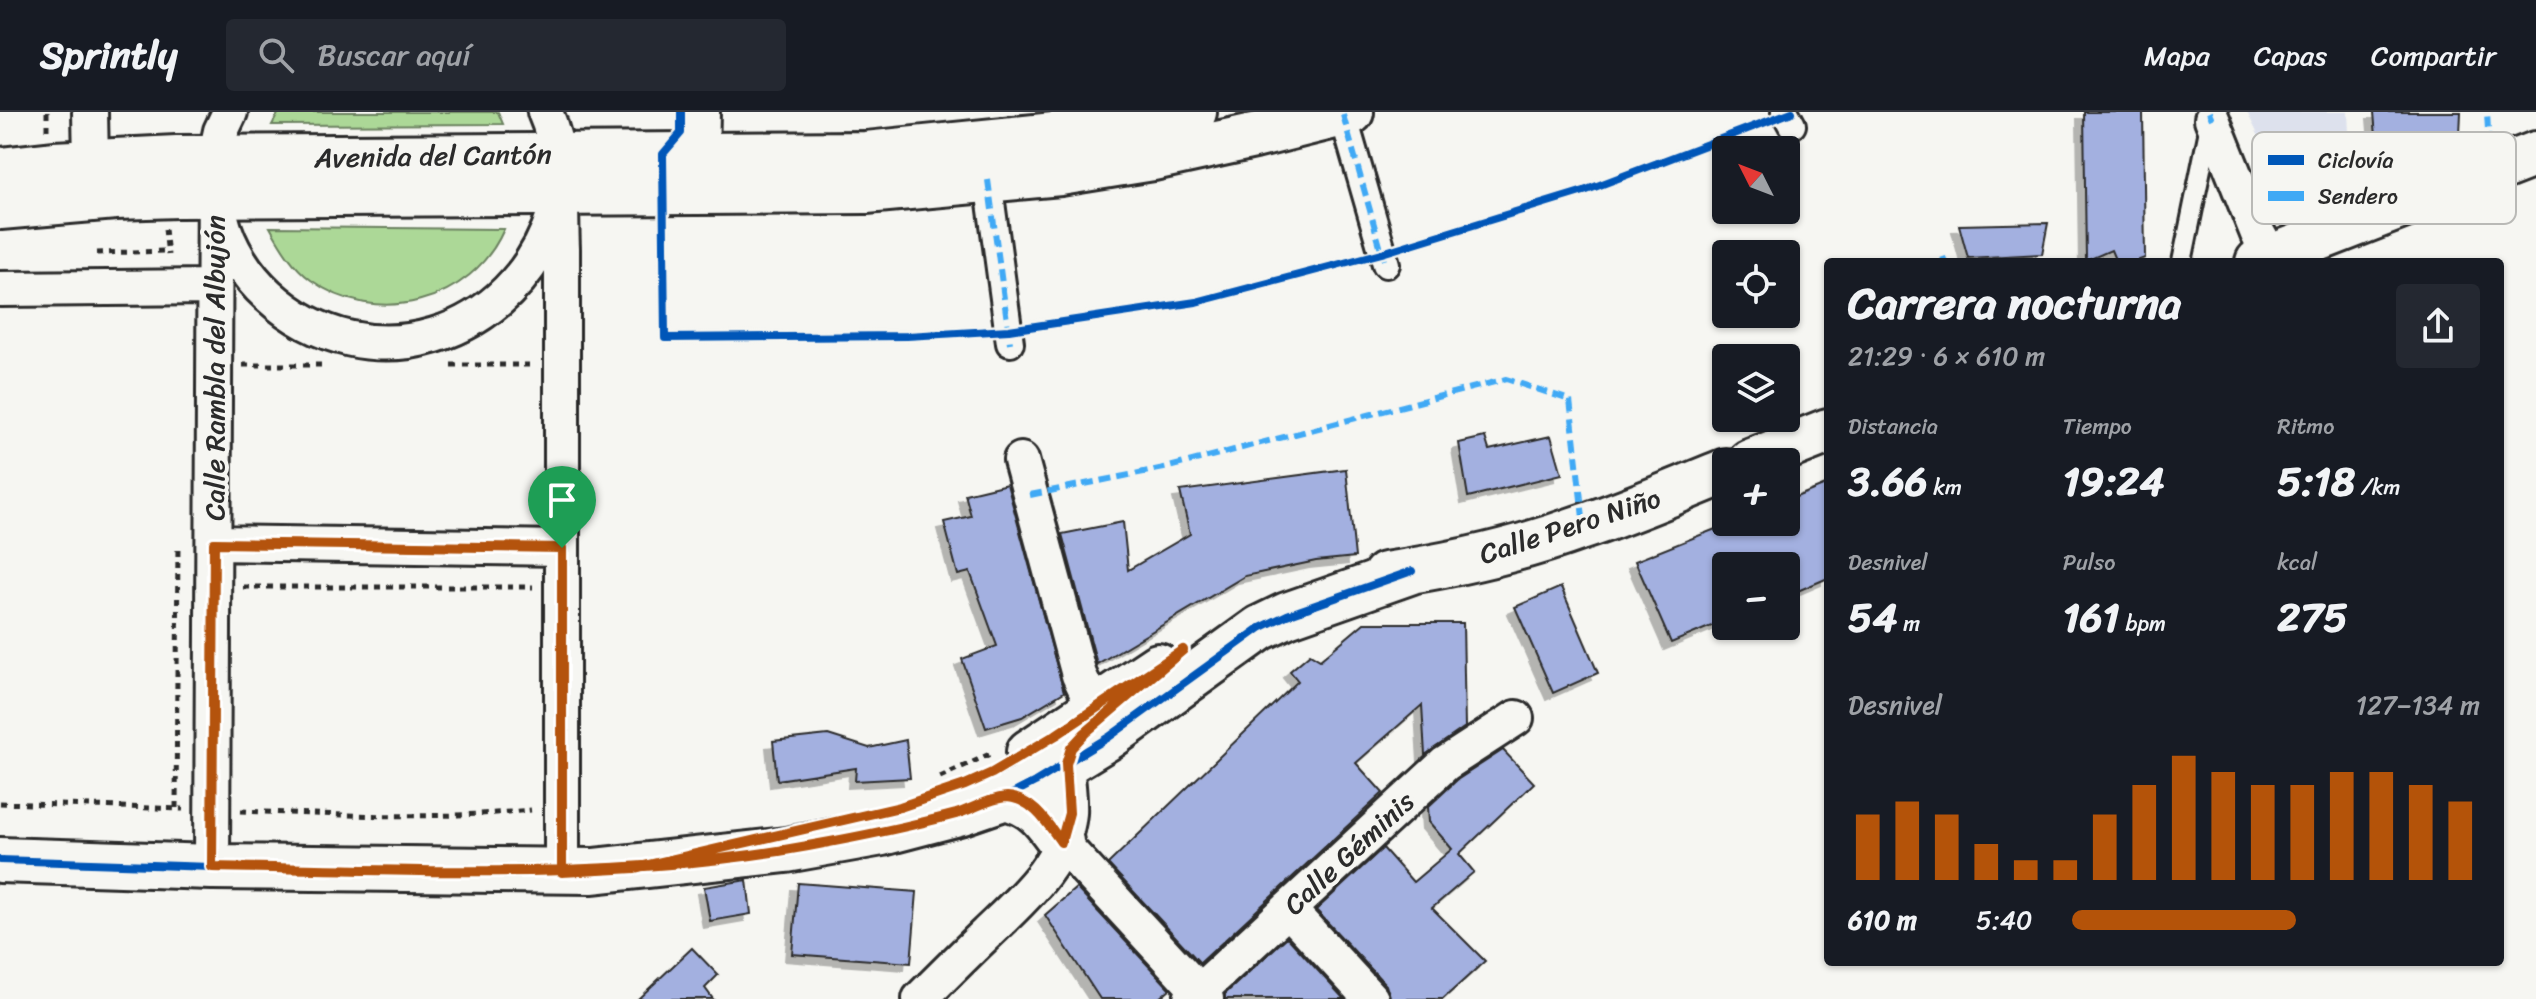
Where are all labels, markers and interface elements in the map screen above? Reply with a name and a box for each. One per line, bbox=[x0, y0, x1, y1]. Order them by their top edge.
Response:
search box bbox=[226, 19, 786, 91]
text: Sprintly bbox=[40, 22, 178, 89]
text: Buscar aquí bbox=[318, 28, 471, 82]
text: Mapa bbox=[2144, 31, 2210, 80]
text: Capas bbox=[2254, 31, 2327, 80]
text: Compartir bbox=[2371, 31, 2496, 80]
icon: search bbox=[254, 33, 298, 77]
street label: Avenida del Cantón bbox=[313, 129, 552, 183]
legend bbox=[2252, 132, 2516, 224]
north arrow bbox=[1712, 136, 1800, 224]
map controls bbox=[1712, 136, 1800, 640]
text: Ciclovía bbox=[2318, 141, 2394, 180]
text: Sendero bbox=[2318, 177, 2398, 216]
street label: Calle Rambla del Albujón bbox=[190, 215, 239, 521]
button: locate bbox=[1712, 240, 1800, 328]
text: Carrera nocturna bbox=[1848, 264, 2181, 342]
button: share bbox=[2396, 284, 2480, 368]
text: 21:29 · 6 × 610 m bbox=[1848, 333, 2045, 379]
button: layers bbox=[1712, 344, 1800, 432]
text: Distancia bbox=[1848, 407, 1938, 446]
text: Tiempo bbox=[2063, 407, 2132, 446]
text: Ritmo bbox=[2277, 407, 2334, 446]
text: 3.66 bbox=[1848, 446, 1927, 517]
text: 19:24 bbox=[2063, 446, 2165, 517]
text: 5:18 bbox=[2277, 446, 2355, 517]
button: + bbox=[1712, 448, 1800, 536]
pin bbox=[528, 466, 596, 548]
text: km bbox=[1927, 468, 1962, 507]
text: /km bbox=[2355, 468, 2400, 507]
street label: Calle Pero Niño bbox=[1473, 474, 1667, 578]
icon: arrive bbox=[540, 478, 584, 522]
text: Desnivel bbox=[1848, 543, 1928, 582]
text: Pulso bbox=[2063, 543, 2115, 582]
text: kcal bbox=[2277, 543, 2317, 582]
button: − bbox=[1712, 552, 1800, 640]
text: 54 bbox=[1848, 582, 1897, 653]
text: 161 bbox=[2063, 582, 2120, 653]
text: 275 bbox=[2277, 582, 2348, 653]
text: m bbox=[1897, 604, 1920, 643]
text: bpm bbox=[2120, 604, 2166, 643]
text: Desnivel bbox=[1848, 682, 1942, 728]
text: 127–134 m bbox=[2356, 682, 2480, 728]
street label: Calle Géminis bbox=[1272, 778, 1426, 928]
text: 610 m bbox=[1848, 897, 1917, 943]
text: 5:40 bbox=[1976, 897, 2032, 943]

